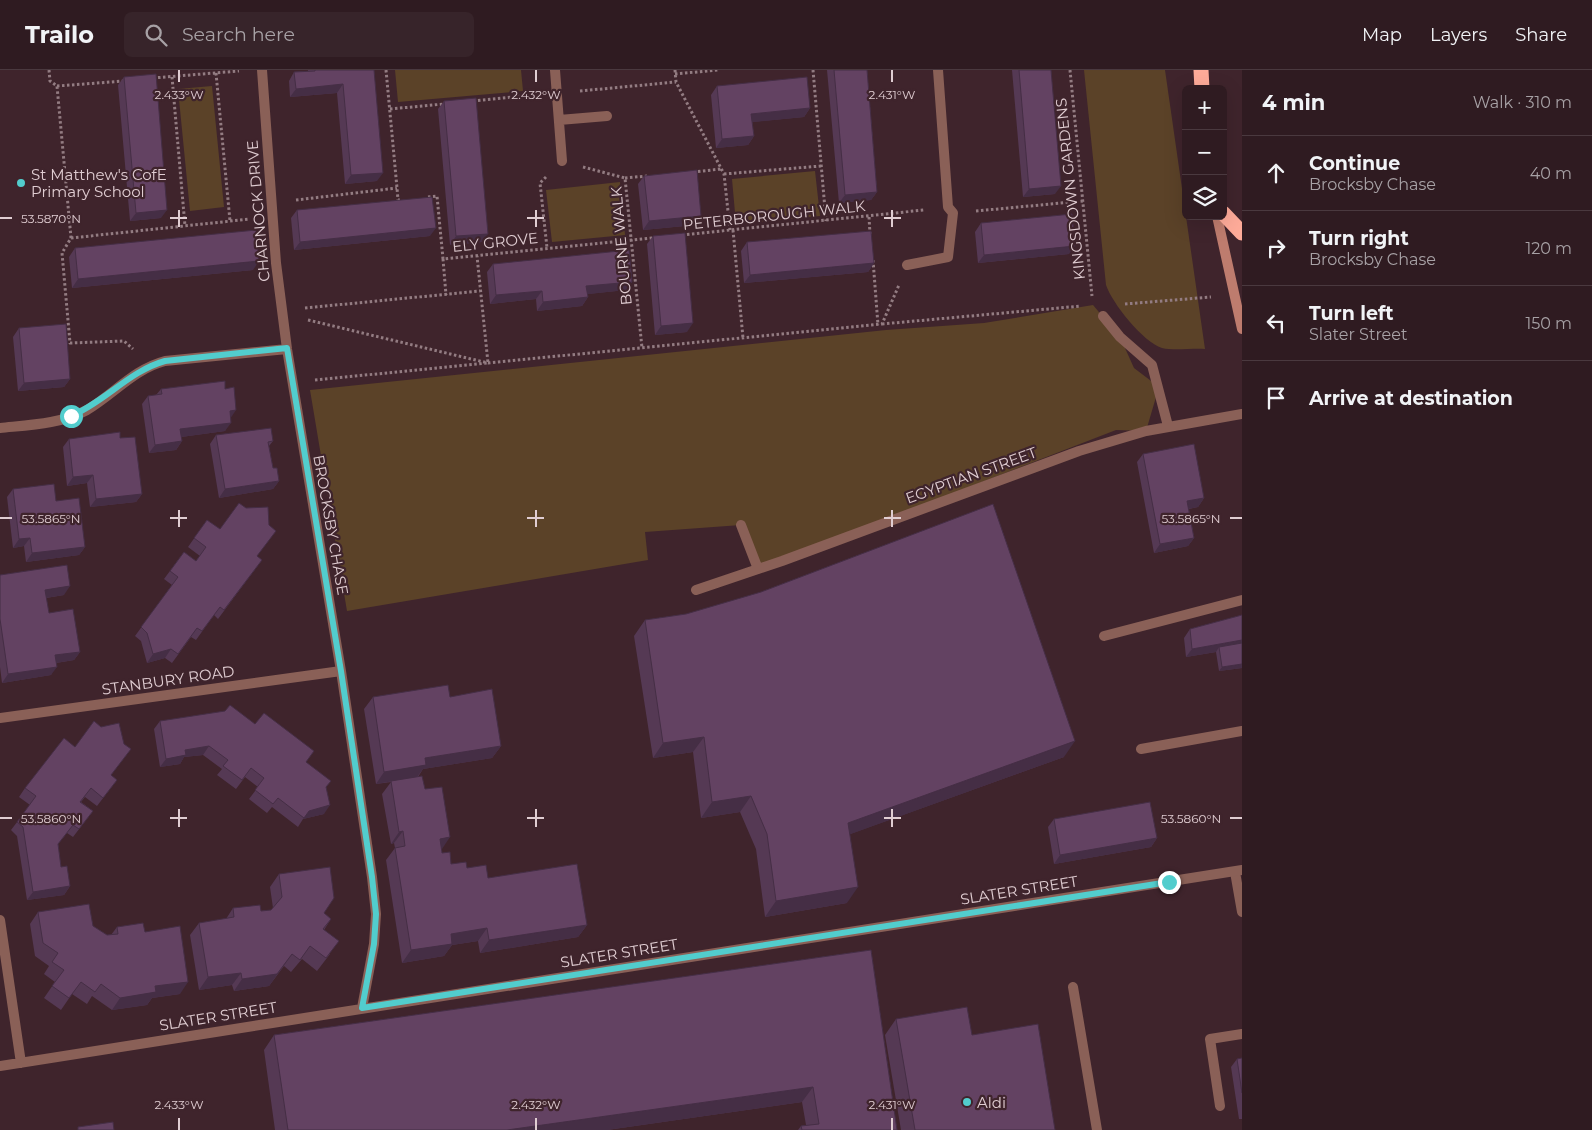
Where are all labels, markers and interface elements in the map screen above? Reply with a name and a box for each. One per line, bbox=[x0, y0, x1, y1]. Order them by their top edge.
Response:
search box bbox=[124, 12, 474, 57]
text: Trailo bbox=[25, 20, 94, 49]
icon: search bbox=[142, 21, 170, 49]
text: Search here bbox=[182, 23, 295, 46]
text: Map bbox=[1362, 24, 1402, 46]
text: Layers bbox=[1430, 24, 1487, 46]
text: Share bbox=[1515, 24, 1567, 46]
map controls bbox=[1182, 85, 1227, 220]
button: + bbox=[1182, 85, 1227, 130]
text: 2.433°W bbox=[154, 87, 204, 102]
text: 2.432°W bbox=[511, 87, 561, 102]
text: 2.431°W bbox=[869, 87, 915, 102]
text: 4 min bbox=[1262, 90, 1325, 115]
text: Walk · 310 m bbox=[1473, 93, 1572, 112]
street label: KINGSDOWN GARDENS bbox=[1051, 97, 1089, 281]
button: − bbox=[1182, 130, 1227, 175]
street label: CHARNOCK DRIVE bbox=[242, 139, 274, 283]
text: Continue bbox=[1309, 152, 1400, 175]
icon: ahead bbox=[1262, 159, 1290, 187]
text: 40 m bbox=[1530, 164, 1572, 183]
place label: St Matthew's CofE Primary School bbox=[31, 165, 167, 201]
button: layers bbox=[1182, 175, 1227, 220]
text: Brocksby Chase bbox=[1309, 175, 1436, 194]
marker: St Matthew's CofE Primary School bbox=[15, 177, 27, 189]
street label: BOURNE WALK bbox=[606, 185, 636, 306]
street label: PETERBOROUGH WALK bbox=[682, 196, 867, 234]
text: 53.5870°N bbox=[21, 211, 81, 226]
text: Turn right bbox=[1309, 227, 1409, 250]
street label: ELY GROVE bbox=[451, 228, 539, 256]
icon: right bbox=[1262, 234, 1290, 262]
text: 120 m bbox=[1525, 239, 1572, 258]
text: Brocksby Chase bbox=[1309, 250, 1436, 269]
text: Turn left bbox=[1309, 302, 1394, 325]
icon: left bbox=[1262, 309, 1290, 337]
text: 150 m bbox=[1525, 314, 1572, 333]
text: Slater Street bbox=[1309, 325, 1407, 344]
icon: arrive bbox=[1262, 384, 1290, 412]
text: Arrive at destination bbox=[1309, 387, 1513, 410]
route start bbox=[60, 405, 83, 428]
street label: EGYPTIAN STREET bbox=[903, 442, 1040, 508]
street label: BROCKSBY CHASE bbox=[309, 453, 353, 597]
text: 53.5865°N bbox=[21, 511, 81, 526]
text: 53.5865°N bbox=[1161, 511, 1221, 526]
street label: STANBURY ROAD bbox=[100, 661, 236, 699]
text: 53.5860°N bbox=[21, 811, 81, 826]
text: 53.5860°N bbox=[1161, 811, 1221, 826]
street label: SLATER STREET bbox=[959, 871, 1080, 909]
route end bbox=[1158, 871, 1181, 894]
street label: SLATER STREET bbox=[559, 934, 680, 972]
street label: SLATER STREET bbox=[158, 997, 279, 1035]
place label: Aldi bbox=[977, 1093, 1006, 1112]
marker: Aldi bbox=[961, 1096, 973, 1108]
text: 2.433°W bbox=[154, 1097, 204, 1112]
text: 2.432°W bbox=[511, 1097, 561, 1112]
text: 2.431°W bbox=[869, 1097, 915, 1112]

